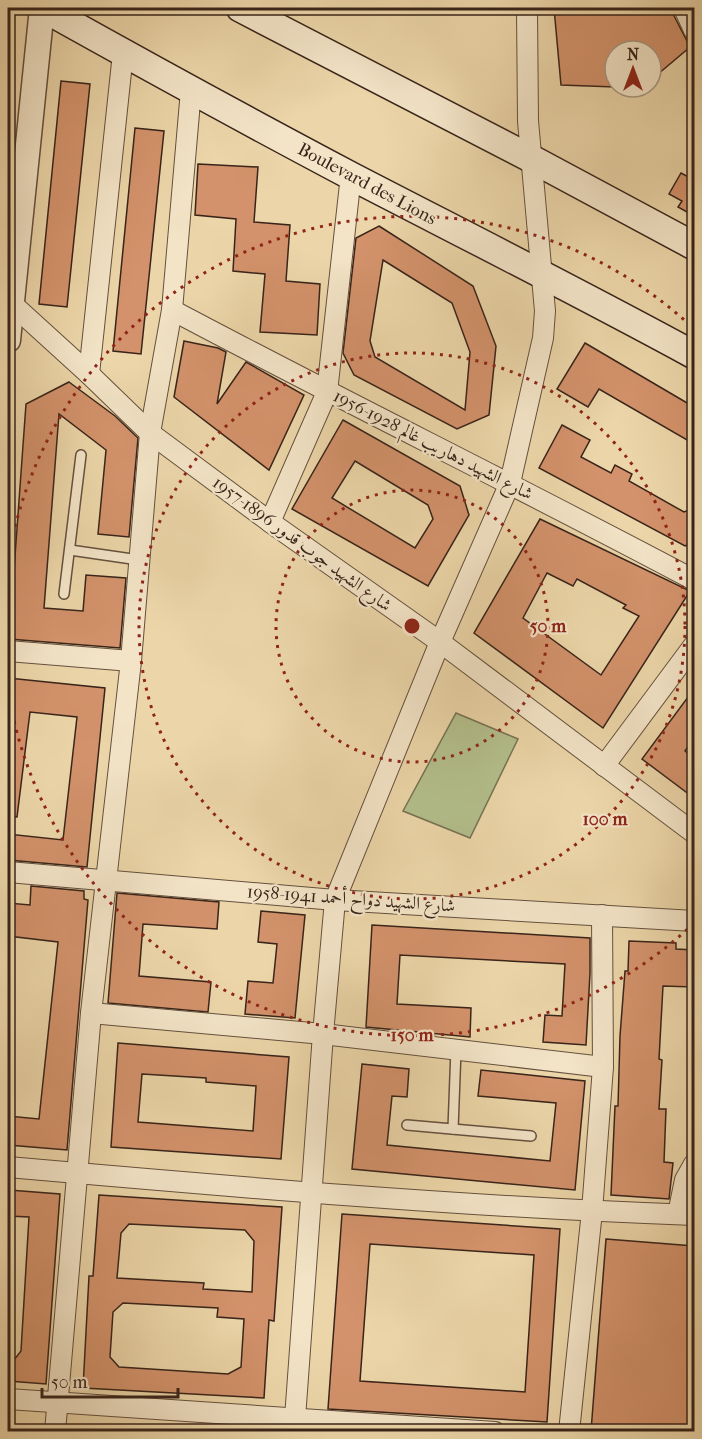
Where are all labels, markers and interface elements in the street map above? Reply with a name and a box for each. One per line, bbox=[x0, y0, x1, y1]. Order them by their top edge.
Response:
north arrow bbox=[603, 39, 663, 99]
text: N bbox=[627, 45, 640, 64]
street label: Boulevard des Lions bbox=[294, 139, 440, 230]
street label: شارع الشهيد دهاريب غالم 1928-1956 bbox=[327, 385, 536, 509]
street label: شارع الشهيد جوب قدور 1896-1957 bbox=[206, 472, 396, 619]
centre of rings bbox=[402, 616, 422, 636]
text: 50 m bbox=[530, 616, 567, 637]
text: 100 m bbox=[582, 809, 629, 830]
street label: شارع الشهيد دواح أحمد 1941-1958 bbox=[246, 878, 456, 922]
text: 150 m bbox=[391, 1025, 434, 1046]
scale bar bbox=[42, 1361, 178, 1399]
text: 50 m bbox=[51, 1372, 88, 1393]

